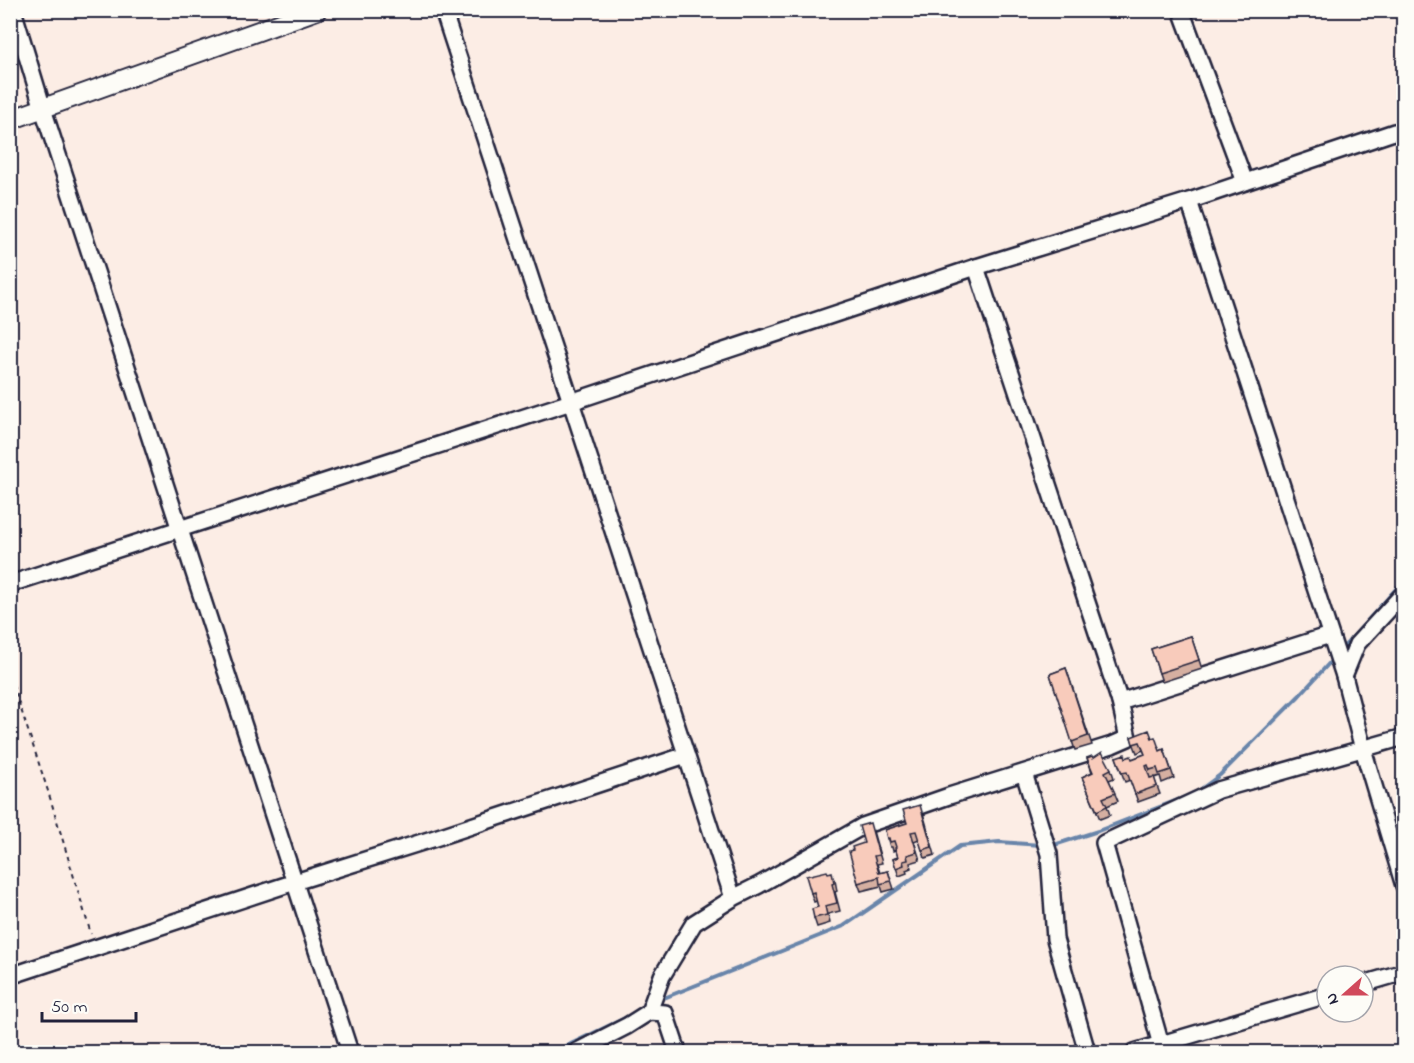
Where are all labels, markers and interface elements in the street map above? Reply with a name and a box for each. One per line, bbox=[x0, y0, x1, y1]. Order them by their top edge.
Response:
north arrow bbox=[1315, 964, 1375, 1024]
scale bar bbox=[42, 985, 136, 1023]
text: N bbox=[1320, 989, 1346, 1008]
text: 50 m bbox=[51, 995, 88, 1021]

